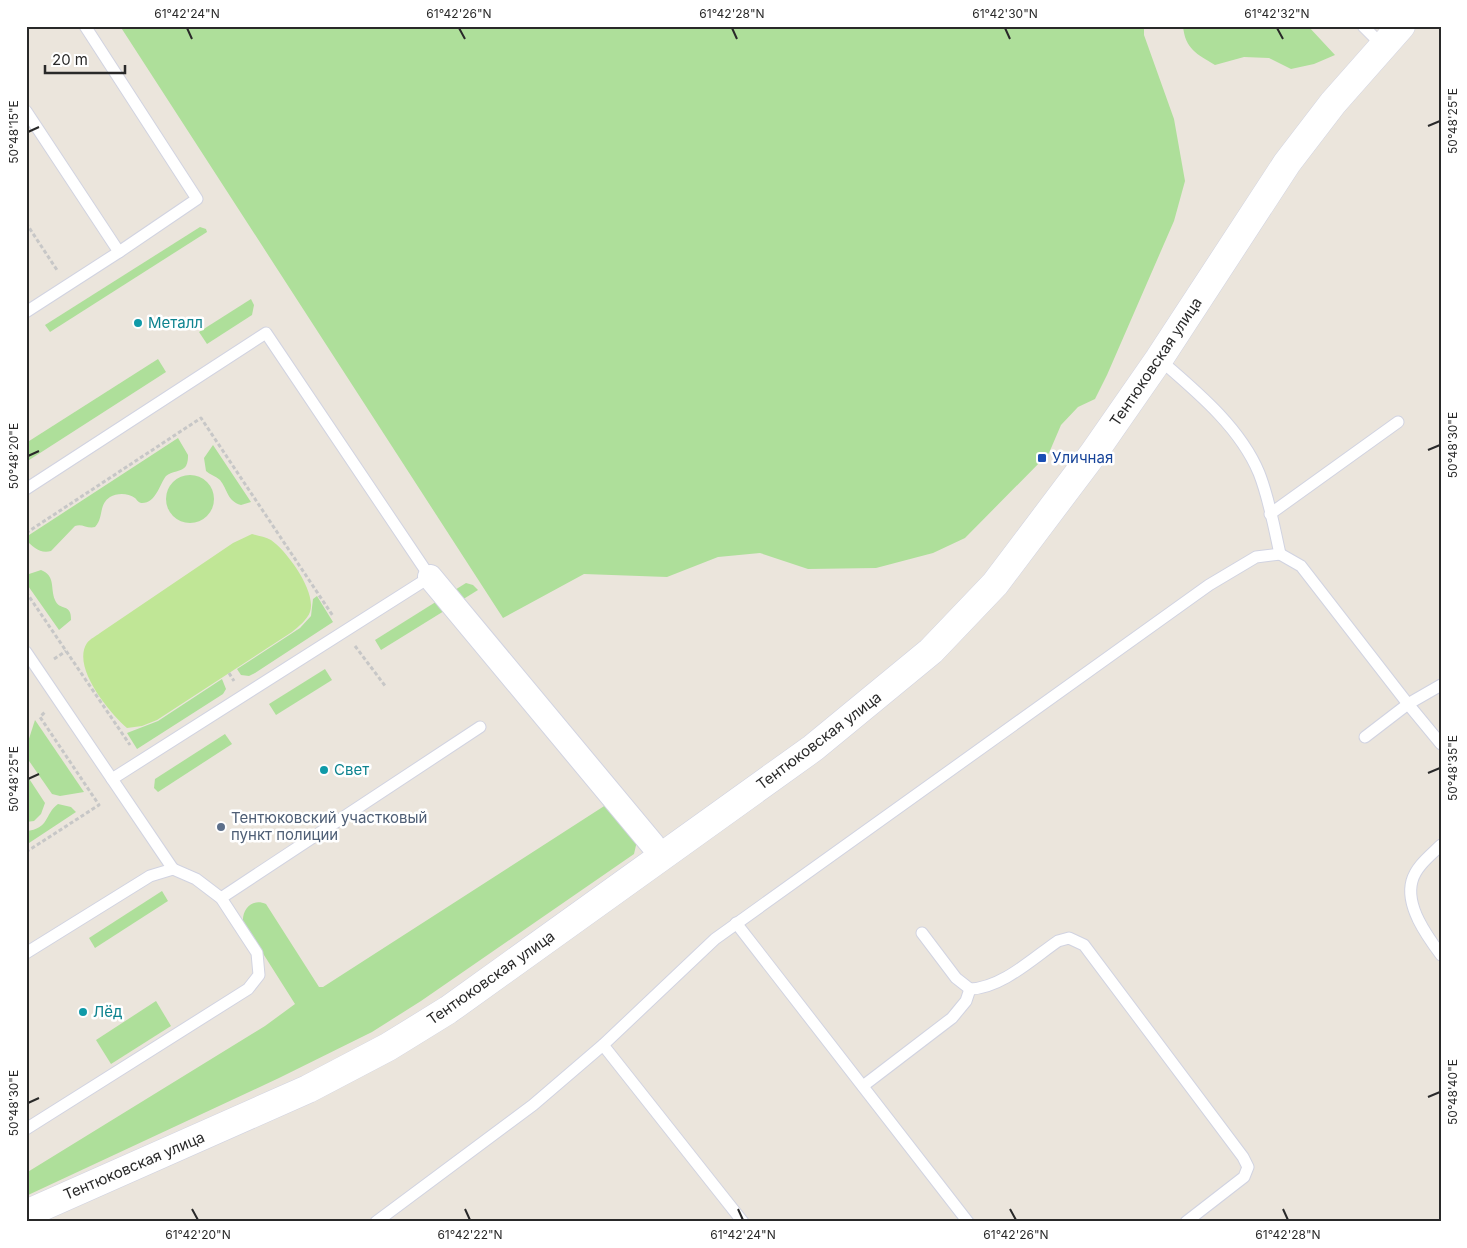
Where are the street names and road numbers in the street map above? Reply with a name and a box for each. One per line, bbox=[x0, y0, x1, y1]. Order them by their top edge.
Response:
street label: Тентюковская улица bbox=[1105, 294, 1206, 430]
street label: Тентюковская улица bbox=[752, 687, 885, 794]
street label: Тентюковская улица bbox=[423, 926, 558, 1029]
street label: Тентюковская улица bbox=[60, 1127, 207, 1204]

